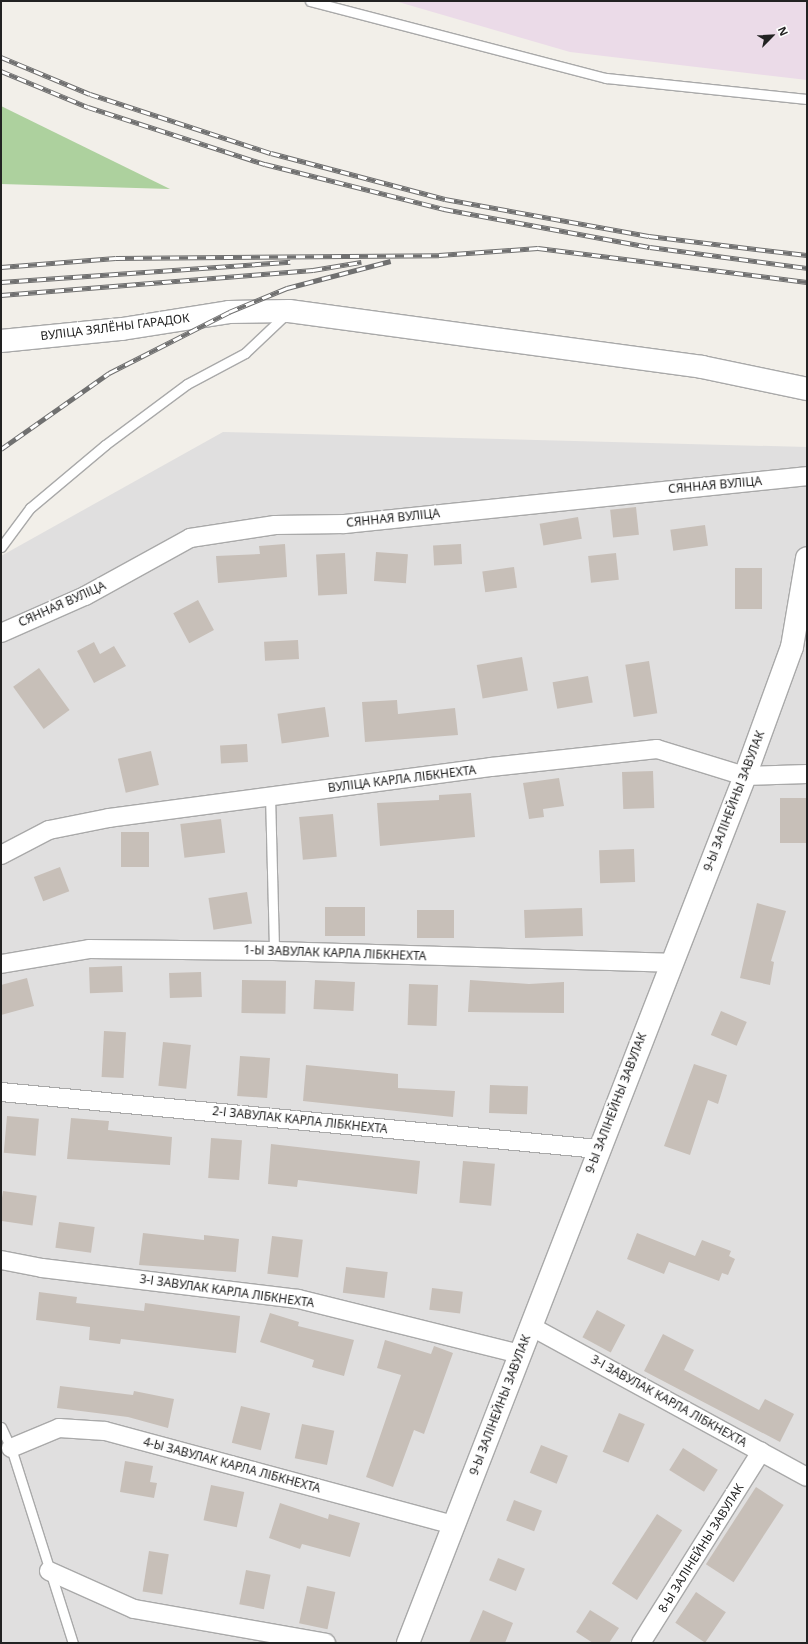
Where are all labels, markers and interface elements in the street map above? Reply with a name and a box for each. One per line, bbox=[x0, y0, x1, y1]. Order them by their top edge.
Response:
north arrow bbox=[752, 16, 792, 56]
text: N bbox=[775, 24, 792, 38]
street label: ВУЛІЦА ЗЯЛЁНЫ ГАРАДОК bbox=[40, 311, 190, 343]
street label: СЯННАЯ ВУЛІЦА bbox=[668, 474, 762, 496]
street label: СЯННАЯ ВУЛІЦА bbox=[345, 506, 441, 530]
street label: СЯННАЯ ВУЛІЦА bbox=[16, 578, 108, 630]
street label: 9-Ы ЗАЛІНЕЙНЫ ЗАВУЛАК bbox=[700, 729, 768, 873]
street label: ВУЛІЦА КАРЛА ЛІБКНЕХТА bbox=[327, 763, 477, 795]
street label: 1-Ы ЗАВУЛАК КАРЛА ЛІБКНЕХТА bbox=[243, 943, 427, 963]
street label: 9-Ы ЗАЛІНЕЙНЫ ЗАВУЛАК bbox=[582, 1031, 650, 1175]
street label: 2-І ЗАВУЛАК КАРЛА ЛІБКНЕХТА bbox=[212, 1104, 388, 1136]
street label: 3-І ЗАВУЛАК КАРЛА ЛІБКНЕХТА bbox=[139, 1272, 315, 1310]
street label: 9-Ы ЗАЛІНЕЙНЫ ЗАВУЛАК bbox=[466, 1333, 534, 1477]
street label: 3-І ЗАВУЛАК КАРЛА ЛІБКНЕХТА bbox=[588, 1352, 750, 1450]
street label: 4-Ы ЗАВУЛАК КАРЛА ЛІБКНЕХТА bbox=[142, 1434, 322, 1496]
street label: 8-Ы ЗАЛІНЕЙНЫ ЗАВУЛАК bbox=[655, 1481, 747, 1615]

